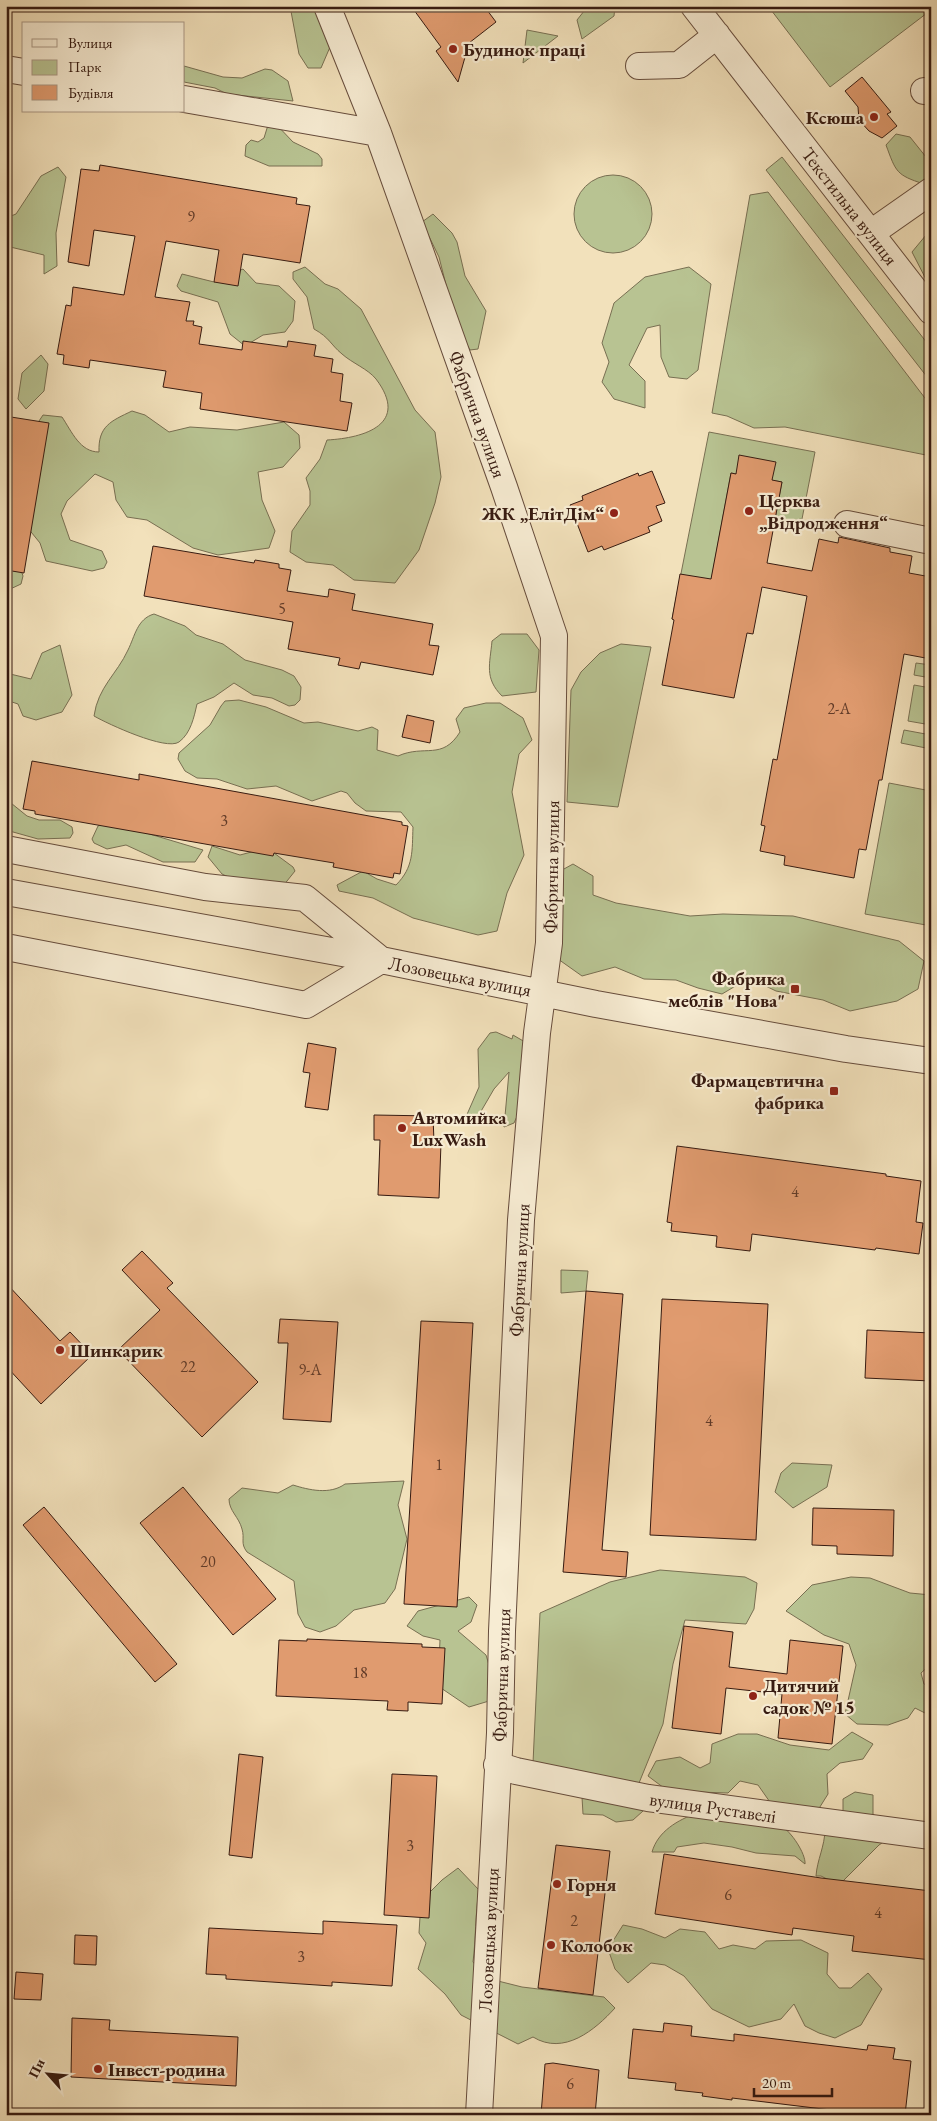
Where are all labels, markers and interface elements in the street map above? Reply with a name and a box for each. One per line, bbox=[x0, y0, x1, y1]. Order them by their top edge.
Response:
legend bbox=[22, 22, 185, 112]
text: Вулиця bbox=[68, 33, 113, 52]
place label: Будинок праці bbox=[463, 37, 586, 62]
marker: Будинок праці bbox=[447, 43, 459, 55]
text: Парк bbox=[68, 57, 101, 76]
text: Будівля bbox=[68, 83, 114, 102]
place label: Ксюша bbox=[806, 105, 865, 130]
marker: Ксюша bbox=[868, 111, 880, 123]
street label: Текстильна вулиця bbox=[796, 142, 904, 271]
house number: 9 bbox=[187, 206, 195, 227]
street label: Фабрична вулиця bbox=[443, 347, 512, 482]
place label: Церква „Відродження“ bbox=[759, 488, 888, 535]
place label: ЖК „ЕлітДім“ bbox=[481, 501, 604, 526]
marker: Церква „Відродження“ bbox=[743, 505, 755, 517]
marker: ЖК „ЕлітДім“ bbox=[608, 507, 620, 519]
house number: 5 bbox=[278, 598, 286, 619]
house number: 2-А bbox=[827, 698, 851, 719]
street label: Фабрична вулиця bbox=[538, 800, 565, 934]
house number: 3 bbox=[220, 810, 228, 831]
street label: Лозовецька вулиця bbox=[386, 950, 534, 1003]
place label: Фабрика меблів "Нова" bbox=[668, 966, 786, 1013]
marker: Фабрика меблів "Нова" bbox=[789, 983, 801, 995]
place label: Фармацевтична фабрика bbox=[691, 1068, 825, 1115]
marker: Фармацевтична фабрика bbox=[828, 1085, 840, 1097]
place label: Автомийка LuxWash bbox=[411, 1105, 507, 1152]
marker: Автомийка LuxWash bbox=[396, 1122, 408, 1134]
house number: 4 bbox=[791, 1181, 799, 1202]
street label: Фабрична вулиця bbox=[504, 1202, 536, 1337]
place label: Шинкарик bbox=[70, 1338, 163, 1363]
marker: Шинкарик bbox=[54, 1344, 66, 1356]
house number: 22 bbox=[180, 1356, 196, 1377]
house number: 9-А bbox=[298, 1359, 322, 1380]
house number: 4 bbox=[705, 1410, 713, 1431]
house number: 1 bbox=[435, 1454, 443, 1475]
house number: 20 bbox=[200, 1551, 216, 1572]
street label: Фабрична вулиця bbox=[487, 1607, 516, 1742]
house number: 18 bbox=[352, 1662, 368, 1683]
place label: Дитячий садок № 15 bbox=[763, 1673, 855, 1720]
marker: Дитячий садок № 15 bbox=[747, 1690, 759, 1702]
street label: вулиця Руставелі bbox=[648, 1786, 778, 1829]
house number: 3 bbox=[406, 1835, 414, 1856]
street label: Лозовецька вулиця bbox=[472, 1866, 505, 2013]
place label: Горня bbox=[567, 1872, 617, 1897]
marker: Горня bbox=[551, 1878, 563, 1890]
house number: 6 bbox=[724, 1884, 732, 1905]
house number: 4 bbox=[874, 1902, 882, 1923]
house number: 2 bbox=[570, 1910, 578, 1931]
place label: Колобок bbox=[561, 1933, 633, 1958]
marker: Колобок bbox=[545, 1939, 557, 1951]
house number: 3 bbox=[297, 1946, 305, 1967]
north arrow bbox=[22, 2048, 72, 2098]
text: Пн bbox=[24, 2055, 49, 2081]
place label: Інвест-родина bbox=[108, 2057, 226, 2082]
marker: Інвест-родина bbox=[92, 2063, 104, 2075]
scale bar bbox=[754, 2066, 832, 2098]
house number: 6 bbox=[566, 2073, 574, 2094]
text: 20 m bbox=[762, 2073, 791, 2092]

